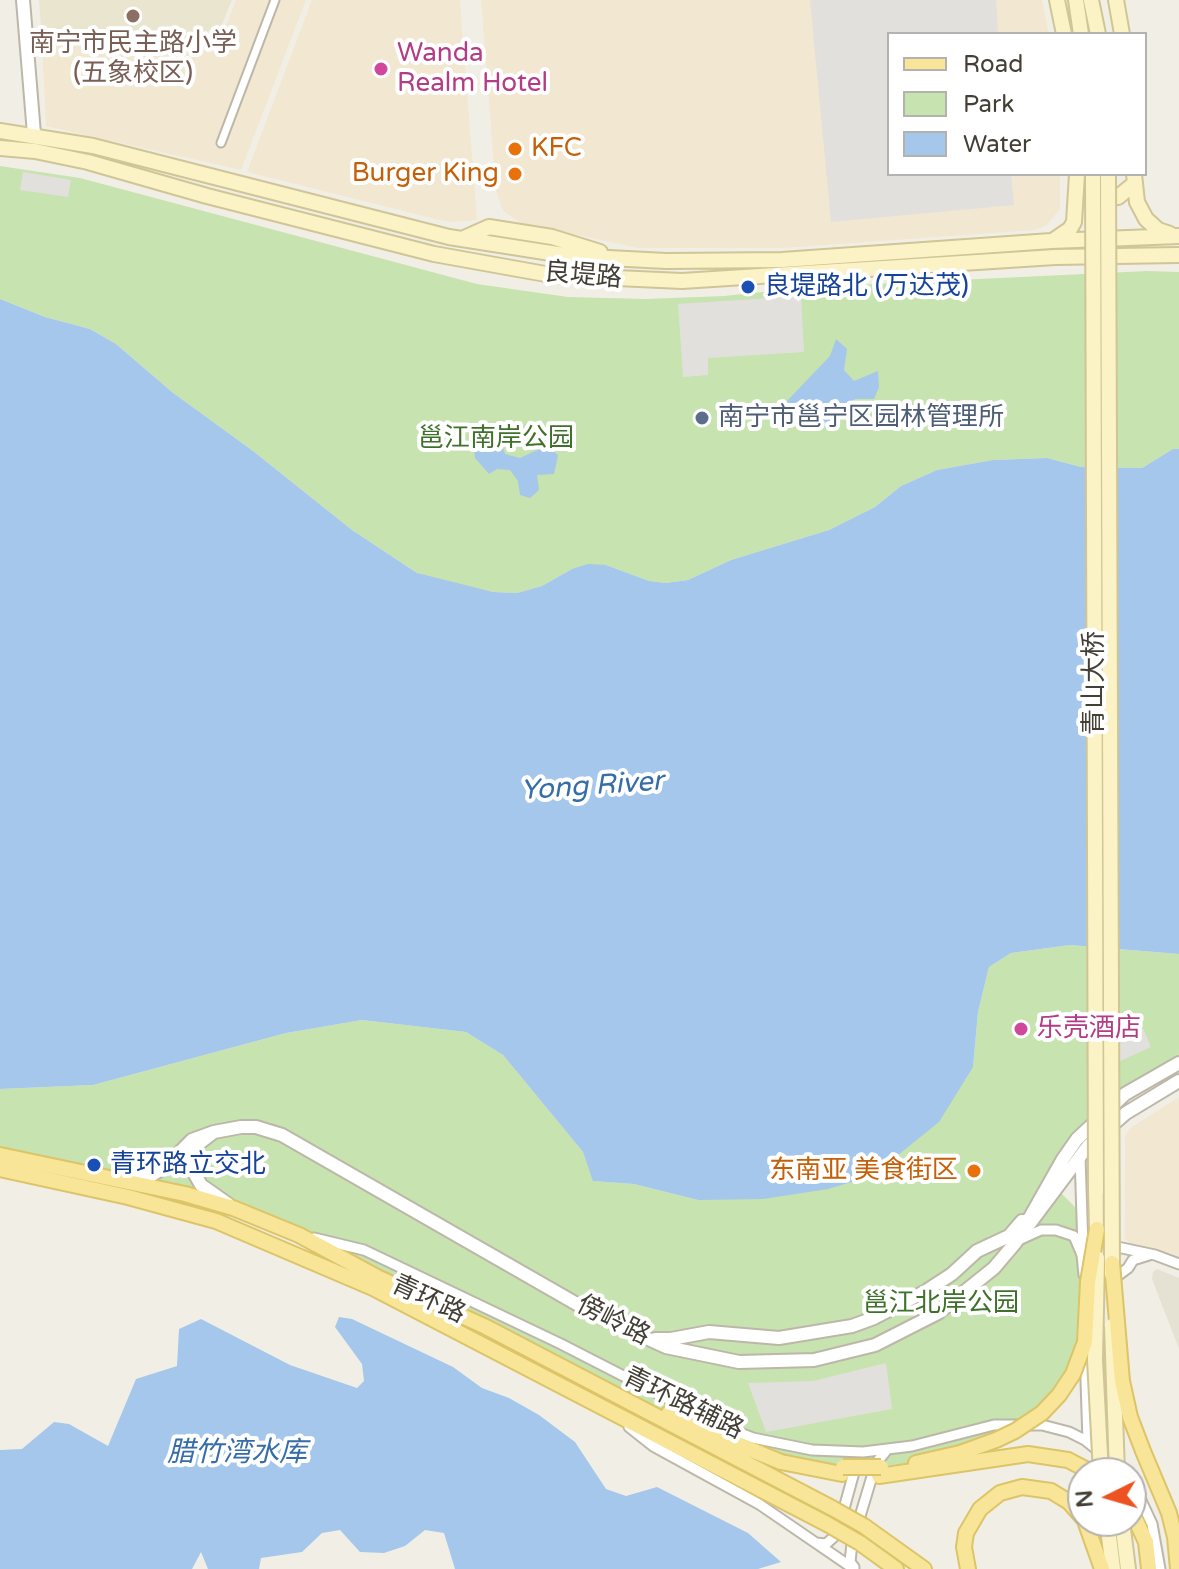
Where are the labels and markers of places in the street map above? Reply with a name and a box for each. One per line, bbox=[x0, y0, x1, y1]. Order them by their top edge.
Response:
marker: 南宁市民主路小学 (五象校区) bbox=[124, 7, 142, 25]
place label: 南宁市民主路小学 (五象校区) bbox=[29, 28, 237, 90]
place label: Wanda Realm Hotel bbox=[397, 38, 548, 100]
marker: Wanda Realm Hotel bbox=[372, 60, 390, 78]
place label: KFC bbox=[531, 133, 582, 165]
marker: KFC bbox=[506, 140, 524, 158]
place label: Burger King bbox=[352, 158, 499, 190]
marker: Burger King bbox=[506, 165, 524, 183]
place label: 良堤路北 (万达茂) bbox=[764, 271, 969, 303]
marker: 良堤路北 (万达茂) bbox=[739, 278, 757, 296]
place label: 南宁市邕宁区园林管理所 bbox=[718, 402, 1004, 434]
marker: 南宁市邕宁区园林管理所 bbox=[693, 409, 711, 427]
place label: 乐壳酒店 bbox=[1037, 1013, 1141, 1045]
marker: 乐壳酒店 bbox=[1012, 1020, 1030, 1038]
place label: 青环路立交北 bbox=[110, 1149, 266, 1181]
place label: 东南亚 美食街区 bbox=[769, 1155, 958, 1187]
marker: 青环路立交北 bbox=[85, 1156, 103, 1174]
marker: 东南亚 美食街区 bbox=[965, 1162, 983, 1180]

